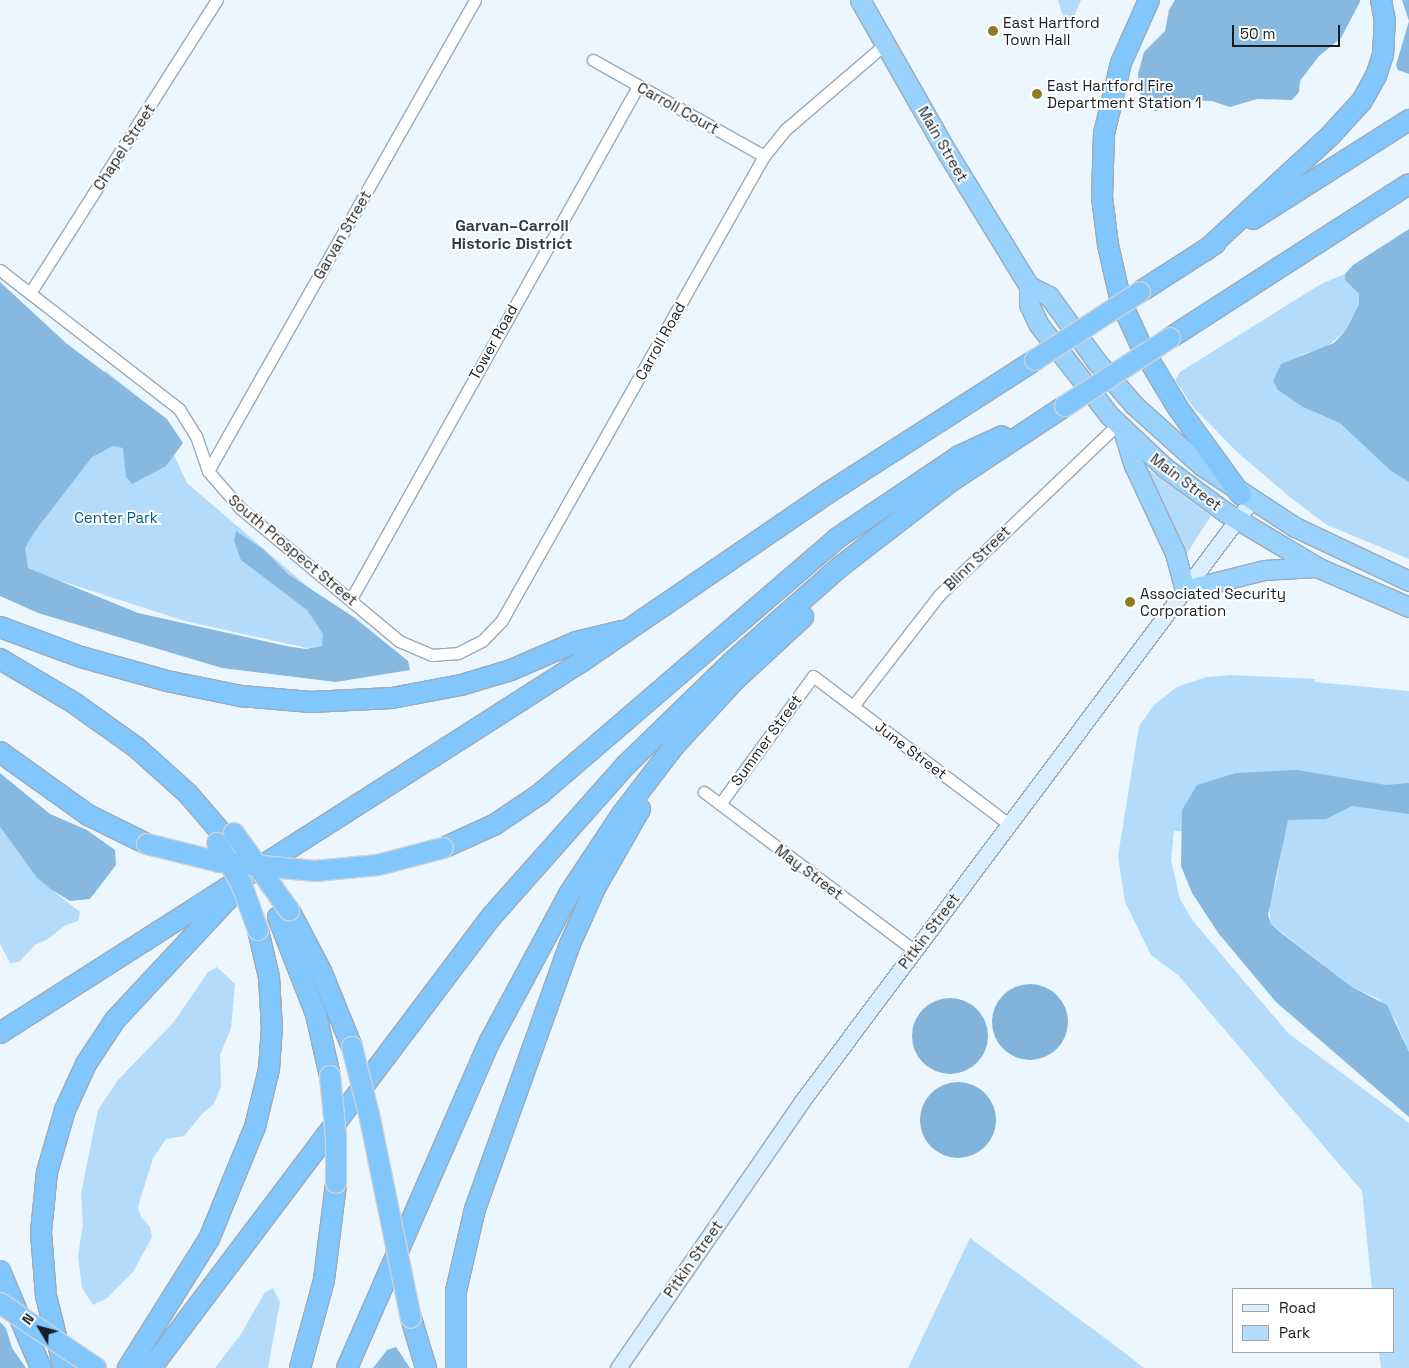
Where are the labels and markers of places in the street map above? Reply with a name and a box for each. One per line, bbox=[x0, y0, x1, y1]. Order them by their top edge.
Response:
place label: East Hartford Town Hall bbox=[1003, 13, 1100, 48]
marker: East Hartford Town Hall bbox=[987, 25, 999, 37]
place label: East Hartford Fire Department Station 1 bbox=[1047, 76, 1202, 111]
marker: East Hartford Fire Department Station 1 bbox=[1031, 88, 1043, 100]
place label: Associated Security Corporation bbox=[1140, 584, 1286, 619]
marker: Associated Security Corporation bbox=[1124, 596, 1136, 608]

